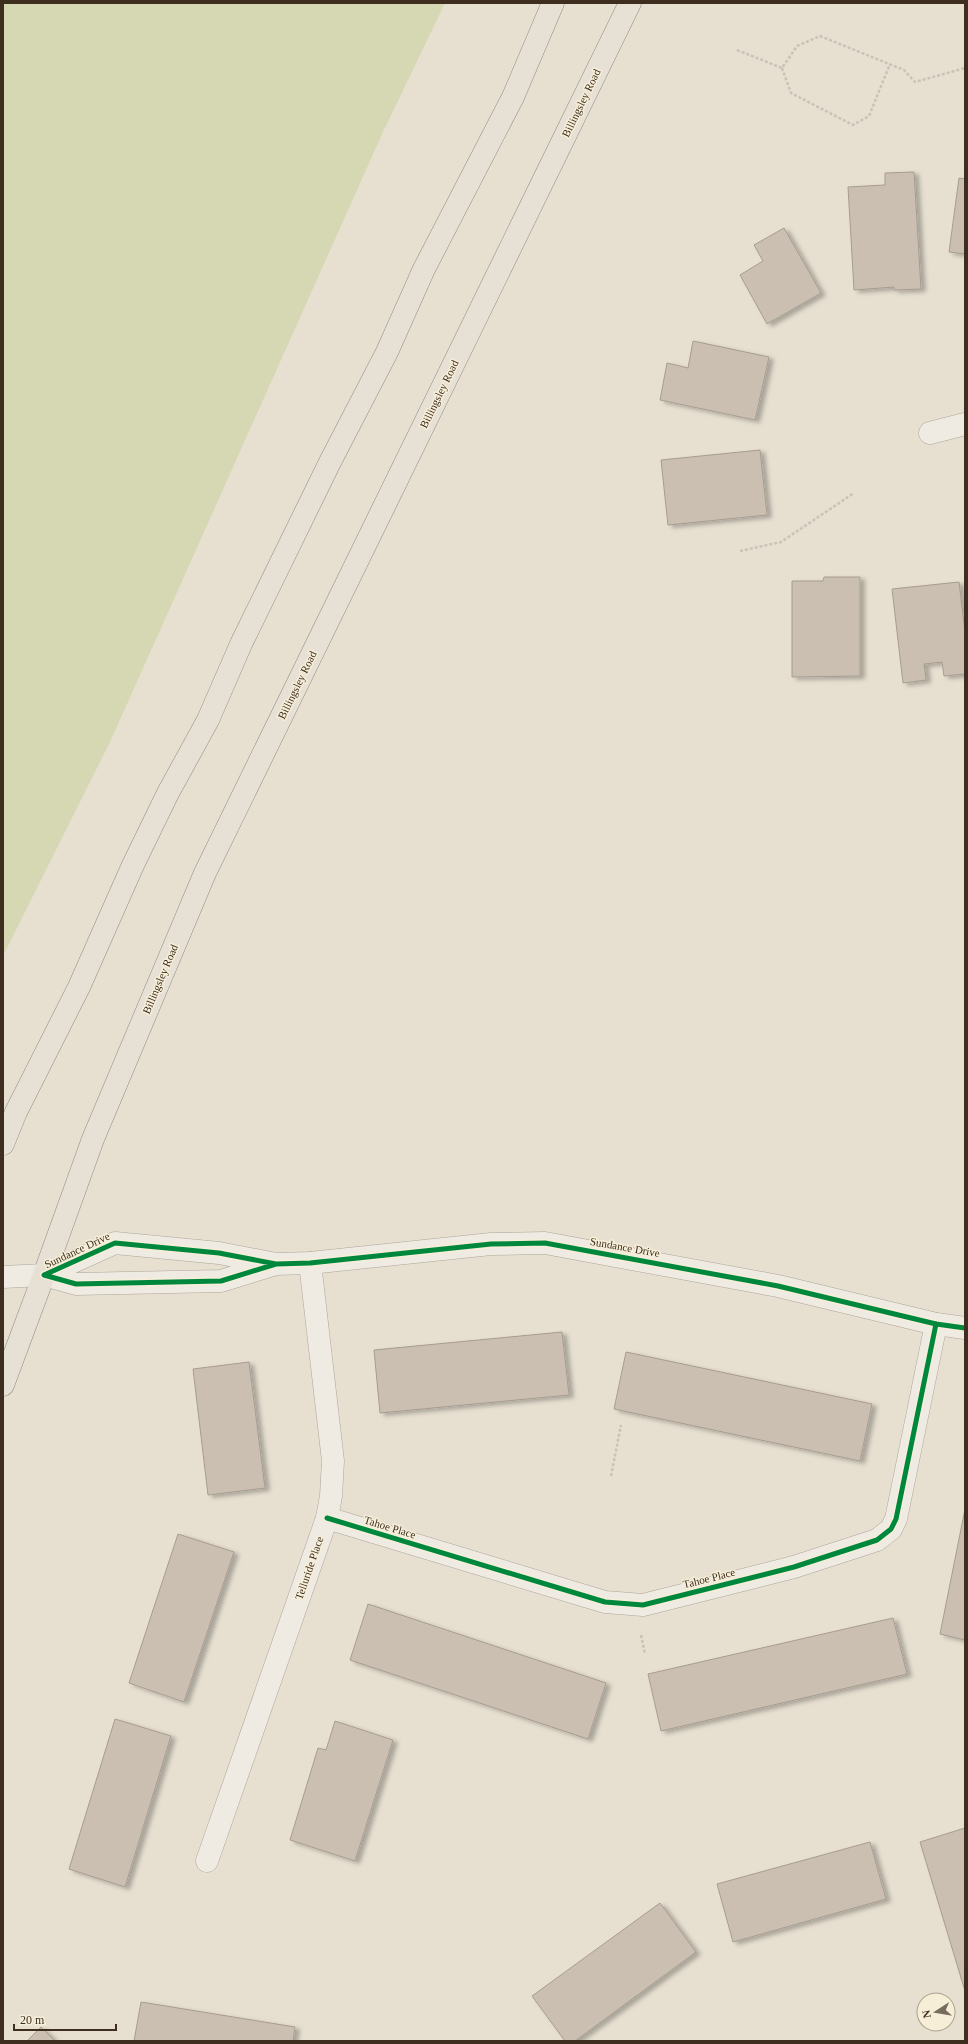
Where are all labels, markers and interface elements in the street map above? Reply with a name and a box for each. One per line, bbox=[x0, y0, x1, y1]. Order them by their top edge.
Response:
street label: Billingsley Road bbox=[559, 67, 603, 139]
street label: Billingsley Road bbox=[417, 358, 461, 430]
street label: Billingsley Road bbox=[275, 649, 319, 721]
street label: Billingsley Road bbox=[140, 942, 180, 1016]
street label: Sundance Drive bbox=[42, 1230, 112, 1270]
street label: Sundance Drive bbox=[589, 1235, 661, 1259]
street label: Tahoe Place bbox=[363, 1513, 417, 1541]
street label: Telluride Place bbox=[293, 1535, 325, 1601]
street label: Tahoe Place bbox=[682, 1566, 736, 1590]
north arrow bbox=[916, 1992, 956, 2032]
scale bar bbox=[14, 2006, 116, 2032]
text: N bbox=[920, 2009, 933, 2019]
text: 20 m bbox=[20, 2013, 45, 2027]

